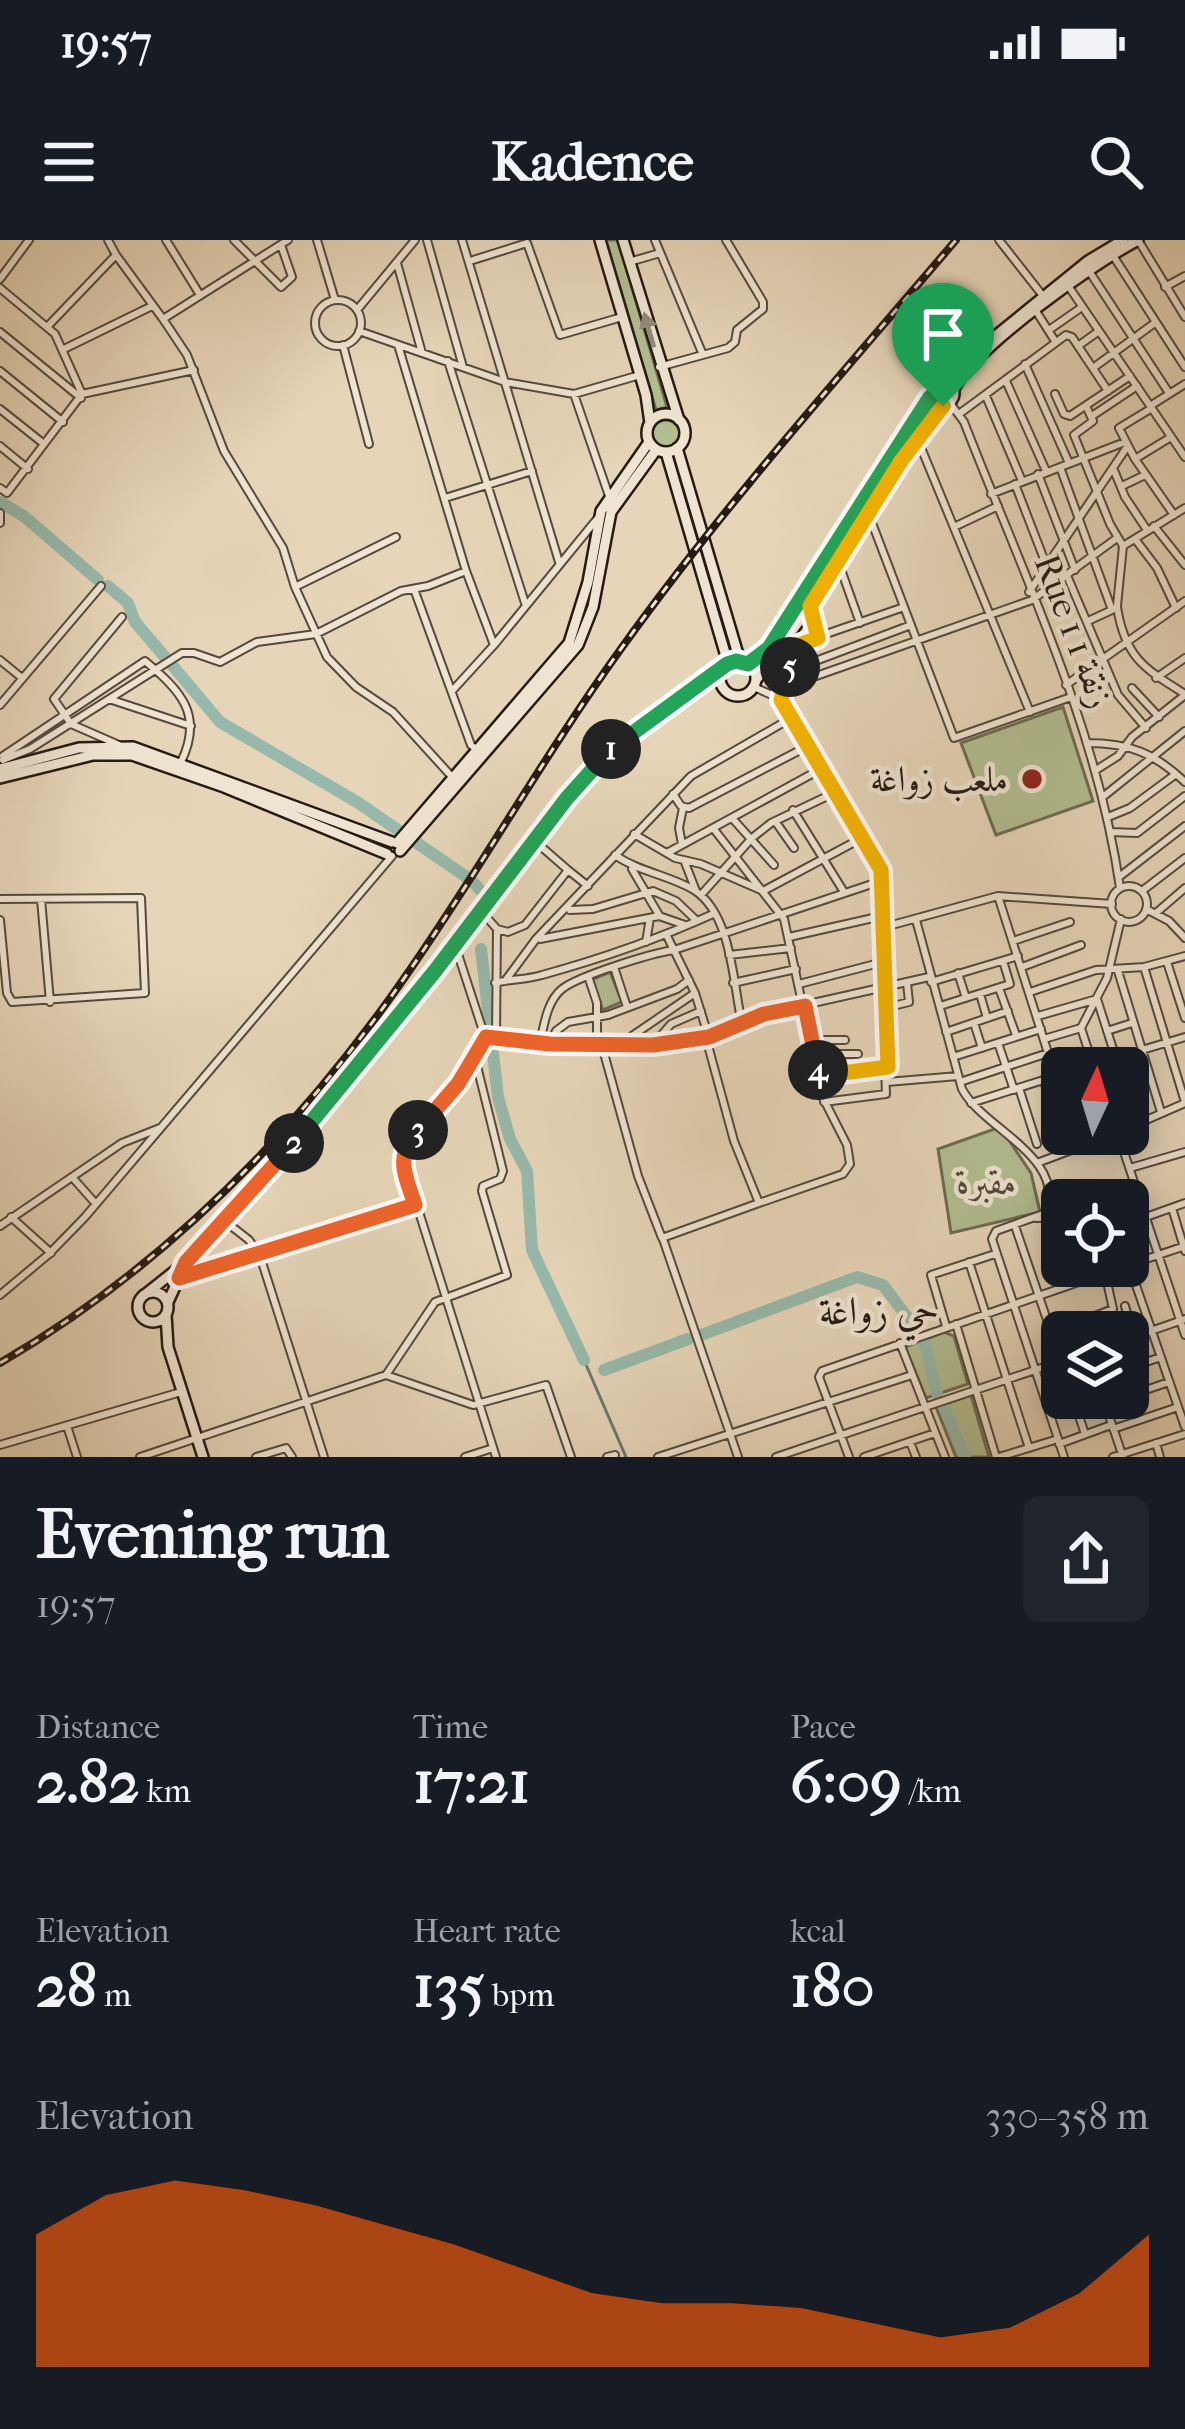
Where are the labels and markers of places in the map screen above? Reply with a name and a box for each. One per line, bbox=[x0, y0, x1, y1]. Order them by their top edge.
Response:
pin bbox=[892, 283, 994, 406]
pin: 5 bbox=[760, 637, 820, 697]
pin: 1 bbox=[581, 719, 641, 779]
place label: ملعب زواغة bbox=[870, 758, 1008, 802]
marker: ملعب زواغة bbox=[1019, 766, 1045, 792]
pin: 4 bbox=[788, 1040, 848, 1100]
pin: 3 bbox=[388, 1100, 448, 1160]
pin: 2 bbox=[264, 1113, 324, 1173]

